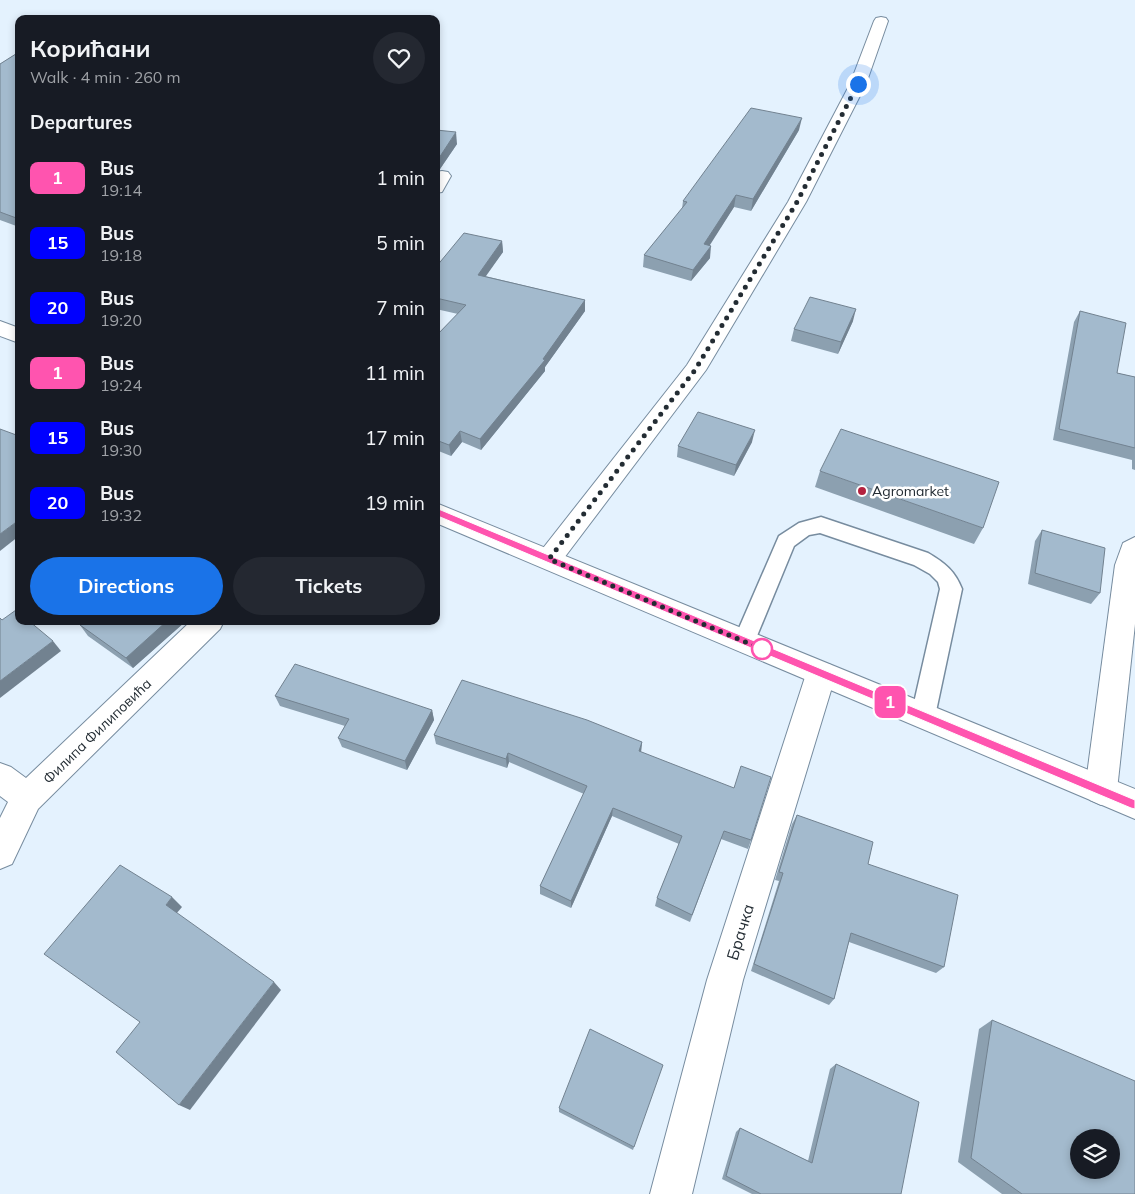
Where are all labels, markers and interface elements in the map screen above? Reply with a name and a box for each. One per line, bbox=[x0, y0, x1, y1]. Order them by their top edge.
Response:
button: heart bbox=[373, 32, 425, 84]
text: Корићани bbox=[30, 33, 151, 63]
text: Walk · 4 min · 260 m bbox=[30, 67, 181, 87]
your location bbox=[846, 72, 871, 97]
text: Departures bbox=[30, 110, 132, 134]
text: Bus bbox=[100, 156, 134, 180]
text: 1 bbox=[52, 166, 63, 189]
text: 1 min bbox=[376, 166, 425, 190]
text: 19:14 bbox=[100, 180, 142, 200]
text: Bus bbox=[100, 221, 134, 245]
text: 15 bbox=[47, 231, 68, 254]
text: 5 min bbox=[376, 231, 425, 255]
text: 19:18 bbox=[100, 245, 142, 265]
text: Bus bbox=[100, 286, 134, 310]
text: 20 bbox=[47, 296, 68, 319]
text: 7 min bbox=[376, 296, 425, 320]
text: 19:20 bbox=[100, 310, 142, 330]
text: Bus bbox=[100, 351, 134, 375]
text: 1 bbox=[52, 361, 63, 384]
text: 11 min bbox=[365, 361, 425, 385]
text: 19:24 bbox=[100, 375, 142, 395]
text: Bus bbox=[100, 416, 134, 440]
text: 15 bbox=[47, 426, 68, 449]
text: 17 min bbox=[365, 426, 425, 450]
text: 19:30 bbox=[100, 440, 142, 460]
text: Bus bbox=[100, 481, 134, 505]
place label: Agromarket bbox=[872, 482, 949, 500]
marker: Agromarket bbox=[856, 485, 868, 497]
text: 20 bbox=[47, 491, 68, 514]
text: 19 min bbox=[365, 491, 425, 515]
text: 19:32 bbox=[100, 505, 142, 525]
button: Directions bbox=[30, 557, 223, 615]
button: Tickets bbox=[233, 557, 425, 615]
unlabelled marker bbox=[751, 638, 773, 660]
street label: Филипа Филиповића bbox=[39, 674, 155, 788]
line badge: 1 bbox=[874, 686, 906, 718]
text: 1 bbox=[885, 690, 895, 713]
street label: Брачка bbox=[722, 901, 758, 963]
map controls bbox=[1070, 1129, 1120, 1179]
button: layers bbox=[1070, 1129, 1120, 1179]

